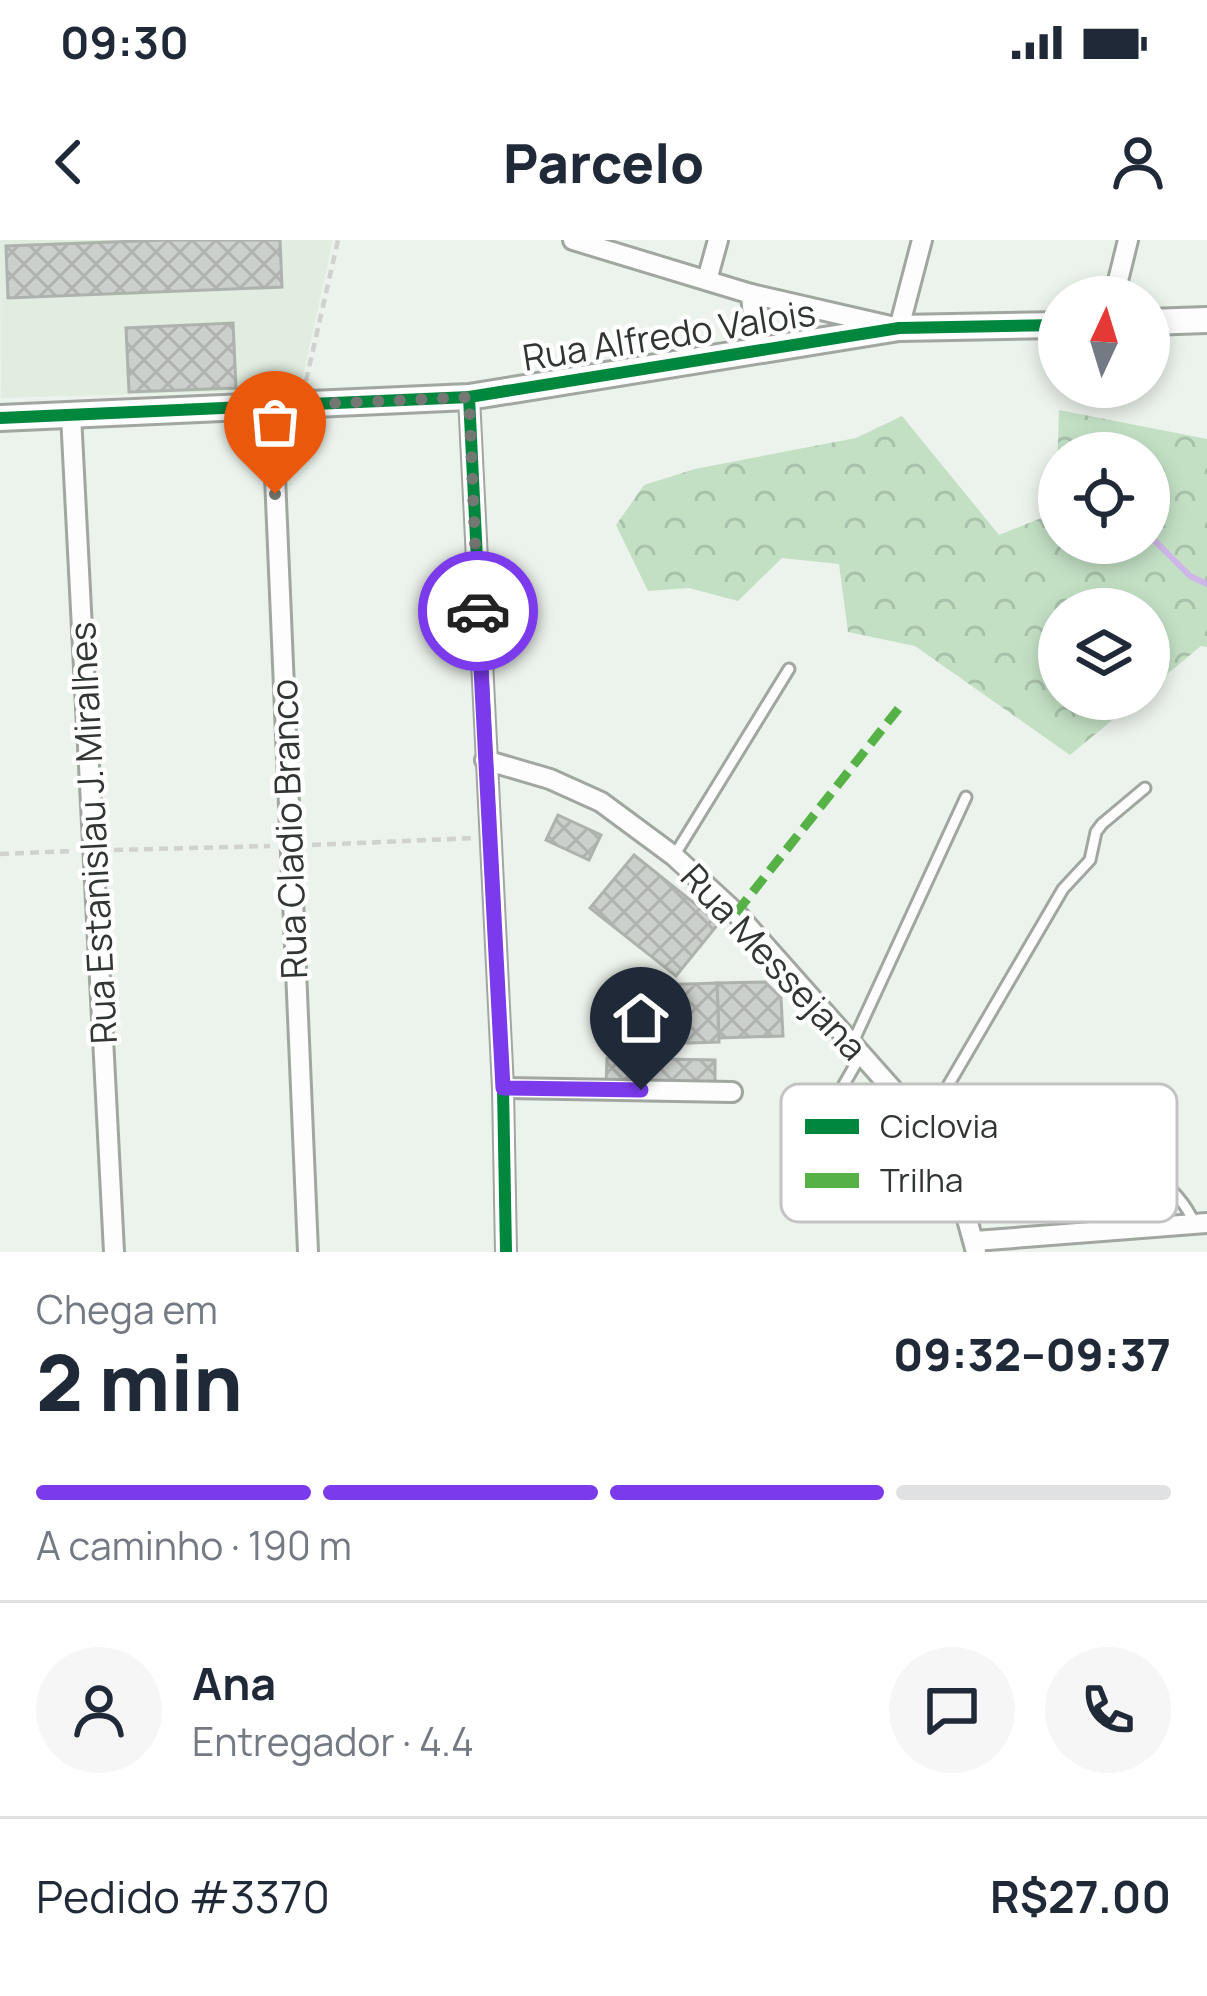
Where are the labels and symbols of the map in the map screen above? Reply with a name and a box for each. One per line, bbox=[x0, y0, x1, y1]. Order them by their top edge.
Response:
north arrow bbox=[1038, 276, 1170, 408]
street label: Rua Alfredo Valois bbox=[519, 287, 819, 382]
pin bbox=[224, 371, 326, 494]
courier bbox=[418, 551, 538, 671]
street label: Rua Estanislau J. Miralhes bbox=[57, 621, 128, 1045]
street label: Rua Cladio Branco bbox=[259, 678, 318, 980]
street label: Rua Messejana bbox=[671, 853, 878, 1070]
pin bbox=[590, 967, 692, 1090]
legend bbox=[781, 1084, 1177, 1222]
text: Ciclovia bbox=[880, 1103, 998, 1148]
text: Trilha bbox=[880, 1157, 963, 1202]

